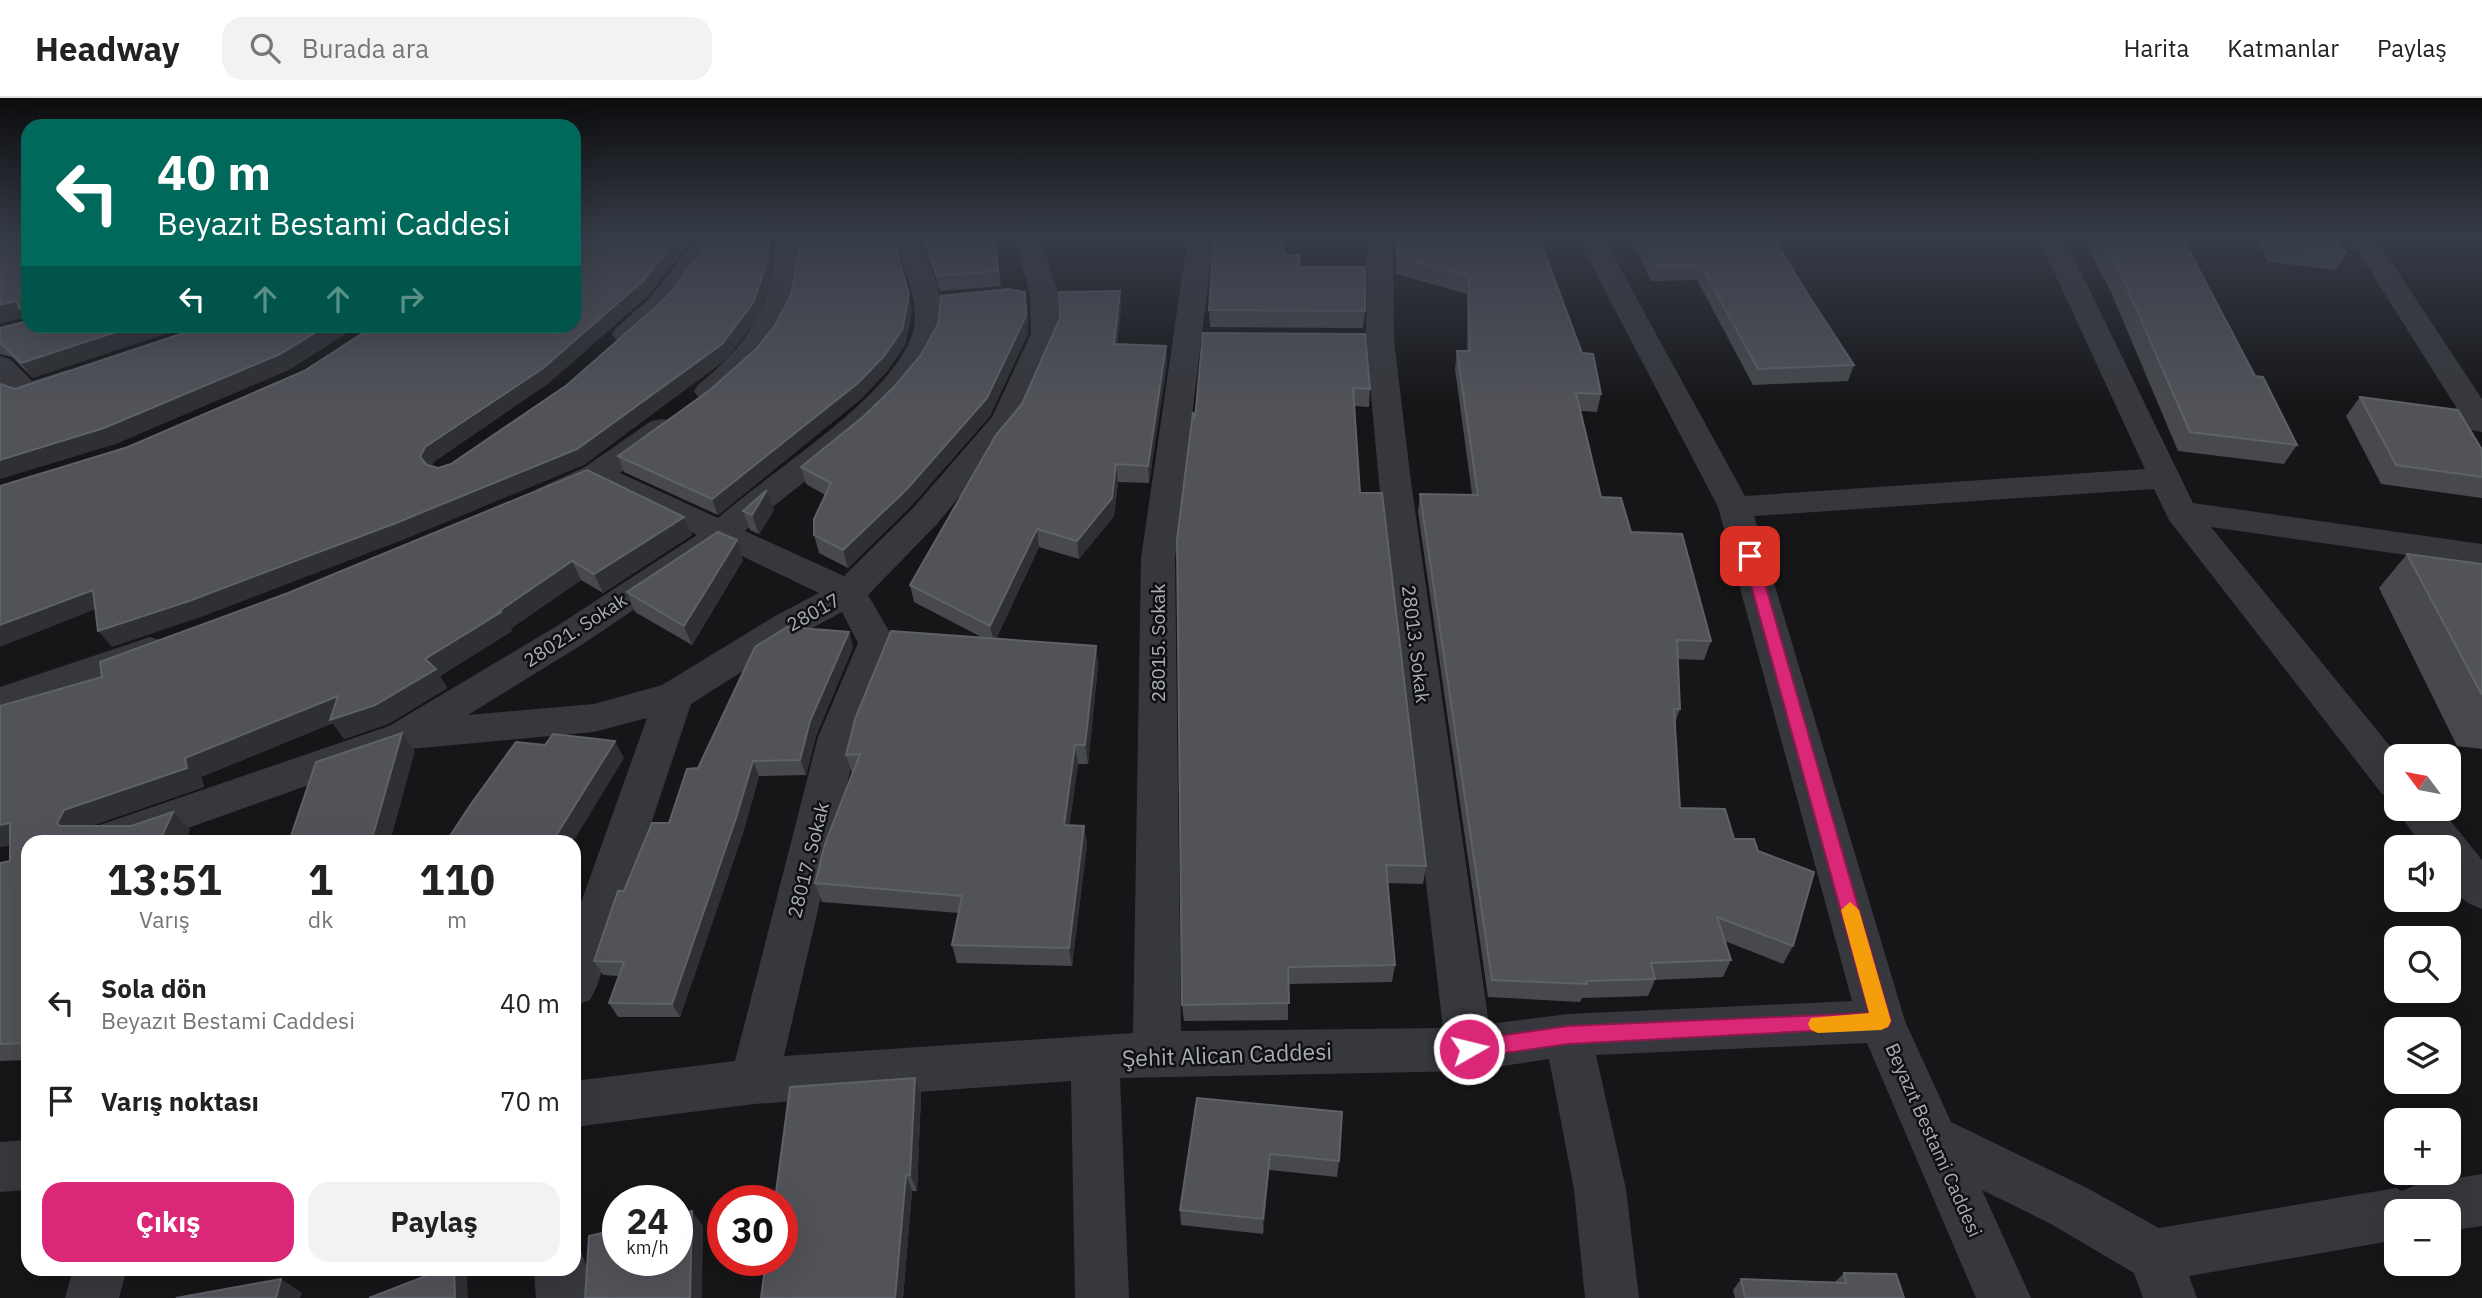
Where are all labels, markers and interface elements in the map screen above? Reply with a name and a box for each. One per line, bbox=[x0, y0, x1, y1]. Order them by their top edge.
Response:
search box bbox=[222, 17, 712, 80]
text: Headway bbox=[35, 27, 180, 70]
icon: search bbox=[246, 29, 284, 67]
text: Burada ara bbox=[302, 31, 429, 65]
text: Harita bbox=[2123, 32, 2189, 64]
text: Katmanlar bbox=[2227, 32, 2339, 64]
text: Paylaş bbox=[2377, 32, 2447, 64]
text: 40 m bbox=[157, 140, 271, 203]
icon: left bbox=[42, 147, 133, 238]
text: Beyazıt Bestami Caddesi bbox=[157, 202, 510, 244]
icon: left bbox=[173, 280, 211, 318]
icon: ahead bbox=[246, 280, 284, 318]
icon: ahead bbox=[319, 280, 357, 318]
icon: right bbox=[392, 280, 430, 318]
pin bbox=[1720, 526, 1780, 586]
icon: arrive bbox=[1731, 537, 1769, 575]
street label: 28015. Sokak bbox=[1146, 584, 1170, 702]
street label: 28013. Sokak bbox=[1397, 584, 1435, 704]
street label: 28021. Sokak bbox=[519, 588, 631, 672]
street label: 28017 bbox=[782, 588, 844, 636]
north arrow bbox=[2384, 744, 2460, 821]
map controls bbox=[2384, 744, 2461, 1276]
street label: 28017. Sokak bbox=[782, 800, 834, 920]
button: sound bbox=[2384, 835, 2461, 912]
text: 13:51 bbox=[107, 852, 222, 907]
text: 1 bbox=[308, 852, 333, 907]
text: 110 bbox=[419, 852, 495, 907]
text: Varış bbox=[139, 904, 190, 934]
text: dk bbox=[308, 904, 333, 934]
text: m bbox=[447, 904, 467, 934]
button: search bbox=[2384, 926, 2461, 1003]
text: Sola dön bbox=[101, 971, 207, 1005]
icon: left bbox=[42, 984, 80, 1022]
text: 40 m bbox=[500, 986, 560, 1020]
text: Beyazıt Bestami Caddesi bbox=[101, 1005, 355, 1035]
position arrow bbox=[1432, 1012, 1506, 1086]
button: layers bbox=[2384, 1017, 2461, 1094]
street label: Şehit Alican Caddesi bbox=[1121, 1035, 1333, 1073]
street label: Beyazıt Bestami Caddesi bbox=[1880, 1039, 1988, 1241]
icon: arrive bbox=[42, 1082, 80, 1120]
text: Varış noktası bbox=[101, 1084, 259, 1118]
text: 70 m bbox=[500, 1084, 560, 1118]
button: + bbox=[2384, 1108, 2461, 1185]
button: Çıkış bbox=[42, 1182, 294, 1262]
button: Paylaş bbox=[308, 1182, 560, 1262]
speed limit sign: 30 bbox=[707, 1185, 798, 1276]
text: 24 bbox=[626, 1198, 669, 1244]
button: − bbox=[2384, 1199, 2461, 1276]
text: km/h bbox=[626, 1236, 669, 1259]

